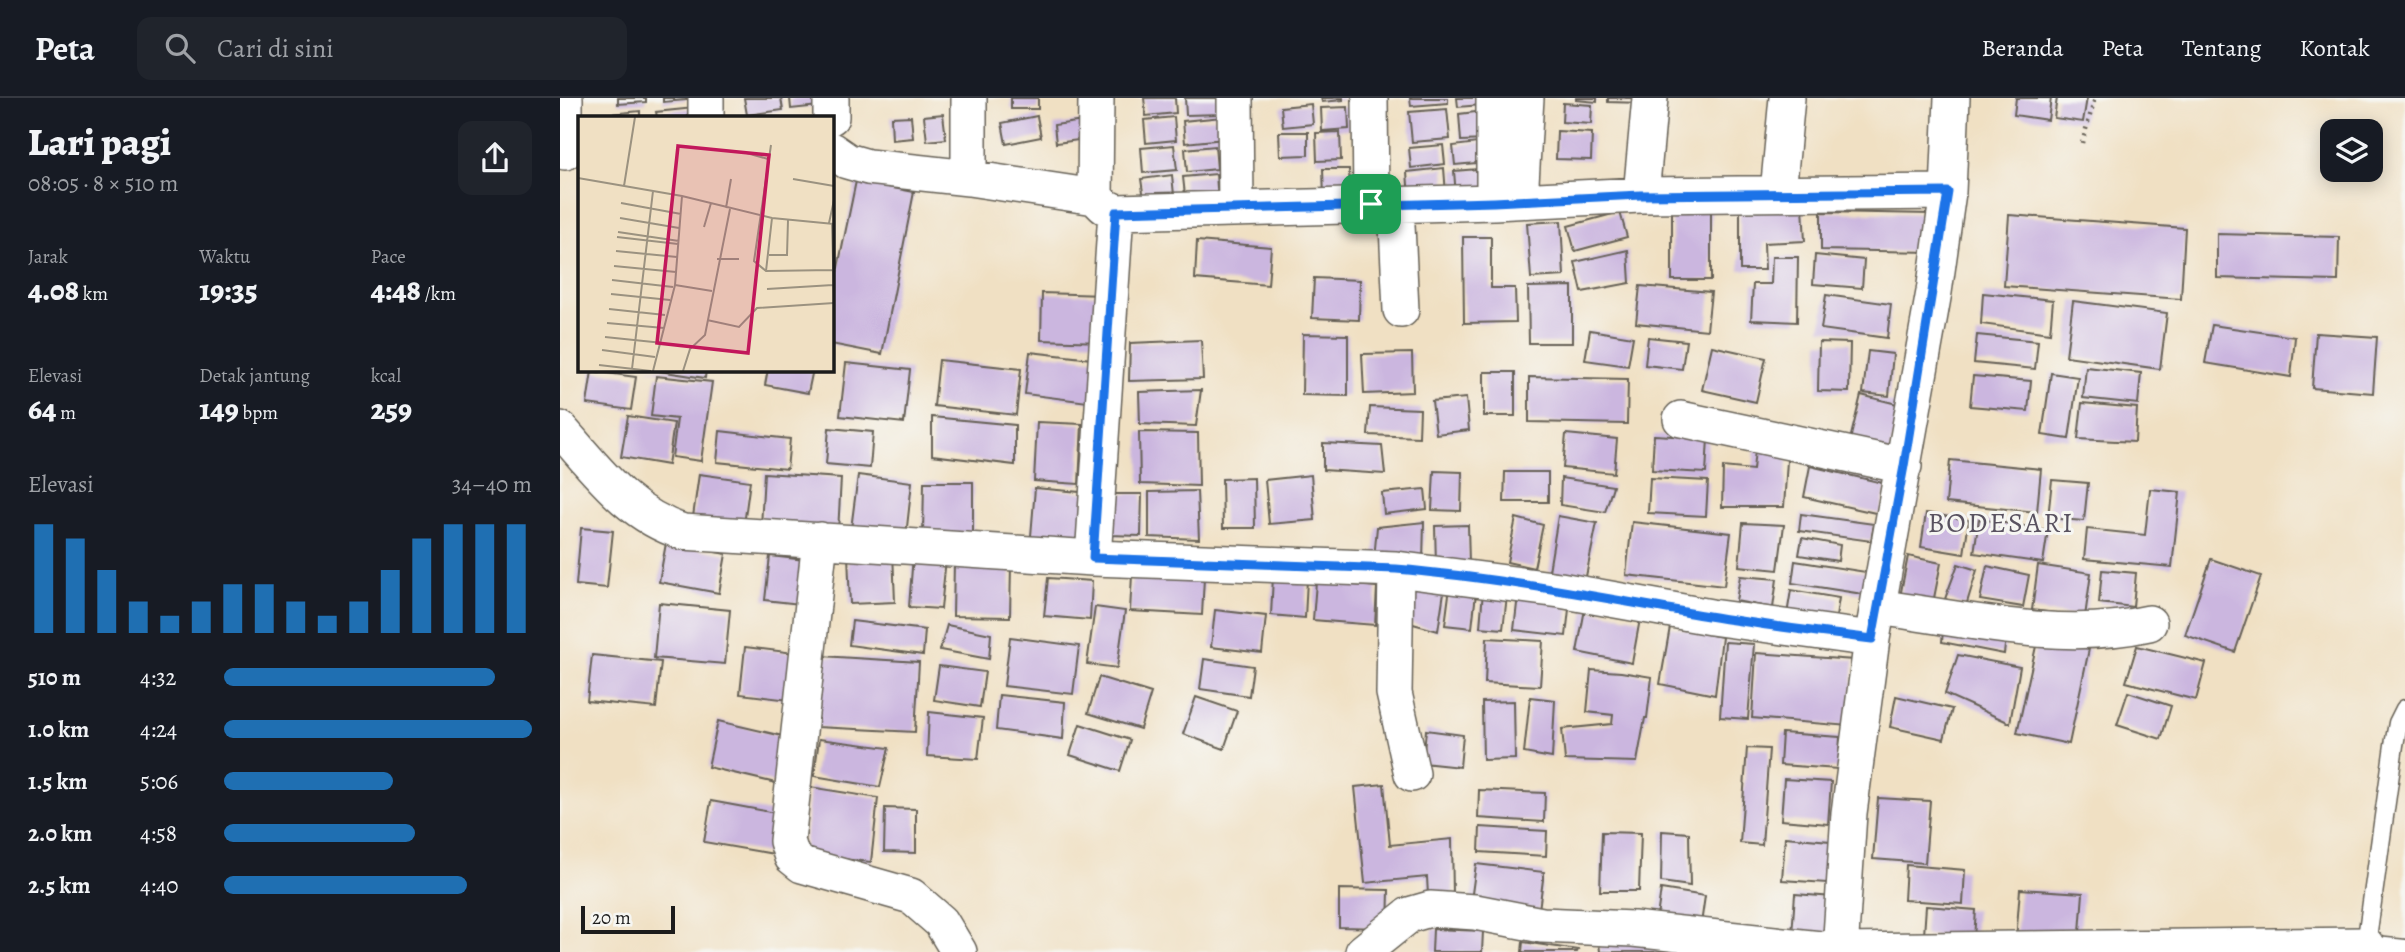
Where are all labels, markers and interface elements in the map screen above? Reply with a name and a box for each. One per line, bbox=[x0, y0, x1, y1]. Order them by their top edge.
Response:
search box bbox=[137, 17, 627, 80]
text: Peta bbox=[35, 26, 95, 71]
icon: search bbox=[161, 29, 199, 67]
text: Cari di sini bbox=[217, 31, 334, 66]
text: Beranda bbox=[1981, 32, 2064, 64]
text: Peta bbox=[2102, 32, 2144, 64]
text: Tentang bbox=[2182, 32, 2262, 64]
text: Kontak bbox=[2300, 32, 2370, 64]
text: Lari pagi bbox=[28, 116, 171, 168]
inset map bbox=[578, 116, 833, 371]
map controls bbox=[2320, 119, 2383, 182]
button: layers bbox=[2320, 119, 2383, 182]
button: share bbox=[458, 121, 532, 195]
text: 08:05 · 8 × 510 m bbox=[28, 168, 178, 199]
pin bbox=[1341, 174, 1401, 234]
icon: arrive bbox=[1352, 185, 1390, 223]
text: Jarak bbox=[28, 244, 68, 270]
text: Waktu bbox=[199, 244, 250, 270]
text: Pace bbox=[371, 244, 406, 270]
text: 4.08 bbox=[28, 270, 79, 310]
text: 19:35 bbox=[199, 270, 257, 310]
text: 4:48 bbox=[371, 270, 421, 310]
text: km bbox=[79, 281, 108, 307]
text: /km bbox=[421, 281, 456, 307]
text: Elevasi bbox=[28, 363, 82, 389]
text: Detak jantung bbox=[199, 363, 310, 389]
text: kcal bbox=[371, 363, 401, 389]
text: 64 bbox=[28, 389, 56, 429]
text: 149 bbox=[199, 389, 239, 429]
text: 259 bbox=[371, 389, 412, 429]
text: m bbox=[56, 400, 76, 426]
text: bpm bbox=[239, 400, 278, 426]
text: Elevasi bbox=[28, 469, 94, 500]
text: 34–40 m bbox=[452, 469, 532, 500]
district label: BODESARI bbox=[1928, 504, 2074, 542]
text: 510 m bbox=[28, 662, 81, 693]
text: 4:32 bbox=[140, 662, 176, 693]
text: 1.0 km bbox=[28, 714, 89, 745]
text: 4:24 bbox=[140, 714, 177, 745]
text: 1.5 km bbox=[28, 766, 88, 797]
text: 5:06 bbox=[140, 766, 178, 797]
text: 2.0 km bbox=[28, 818, 92, 849]
text: 4:58 bbox=[140, 818, 177, 849]
text: 2.5 km bbox=[28, 870, 90, 901]
text: 4:40 bbox=[140, 870, 179, 901]
scale bar bbox=[581, 903, 676, 935]
text: 20 m bbox=[592, 905, 631, 931]

